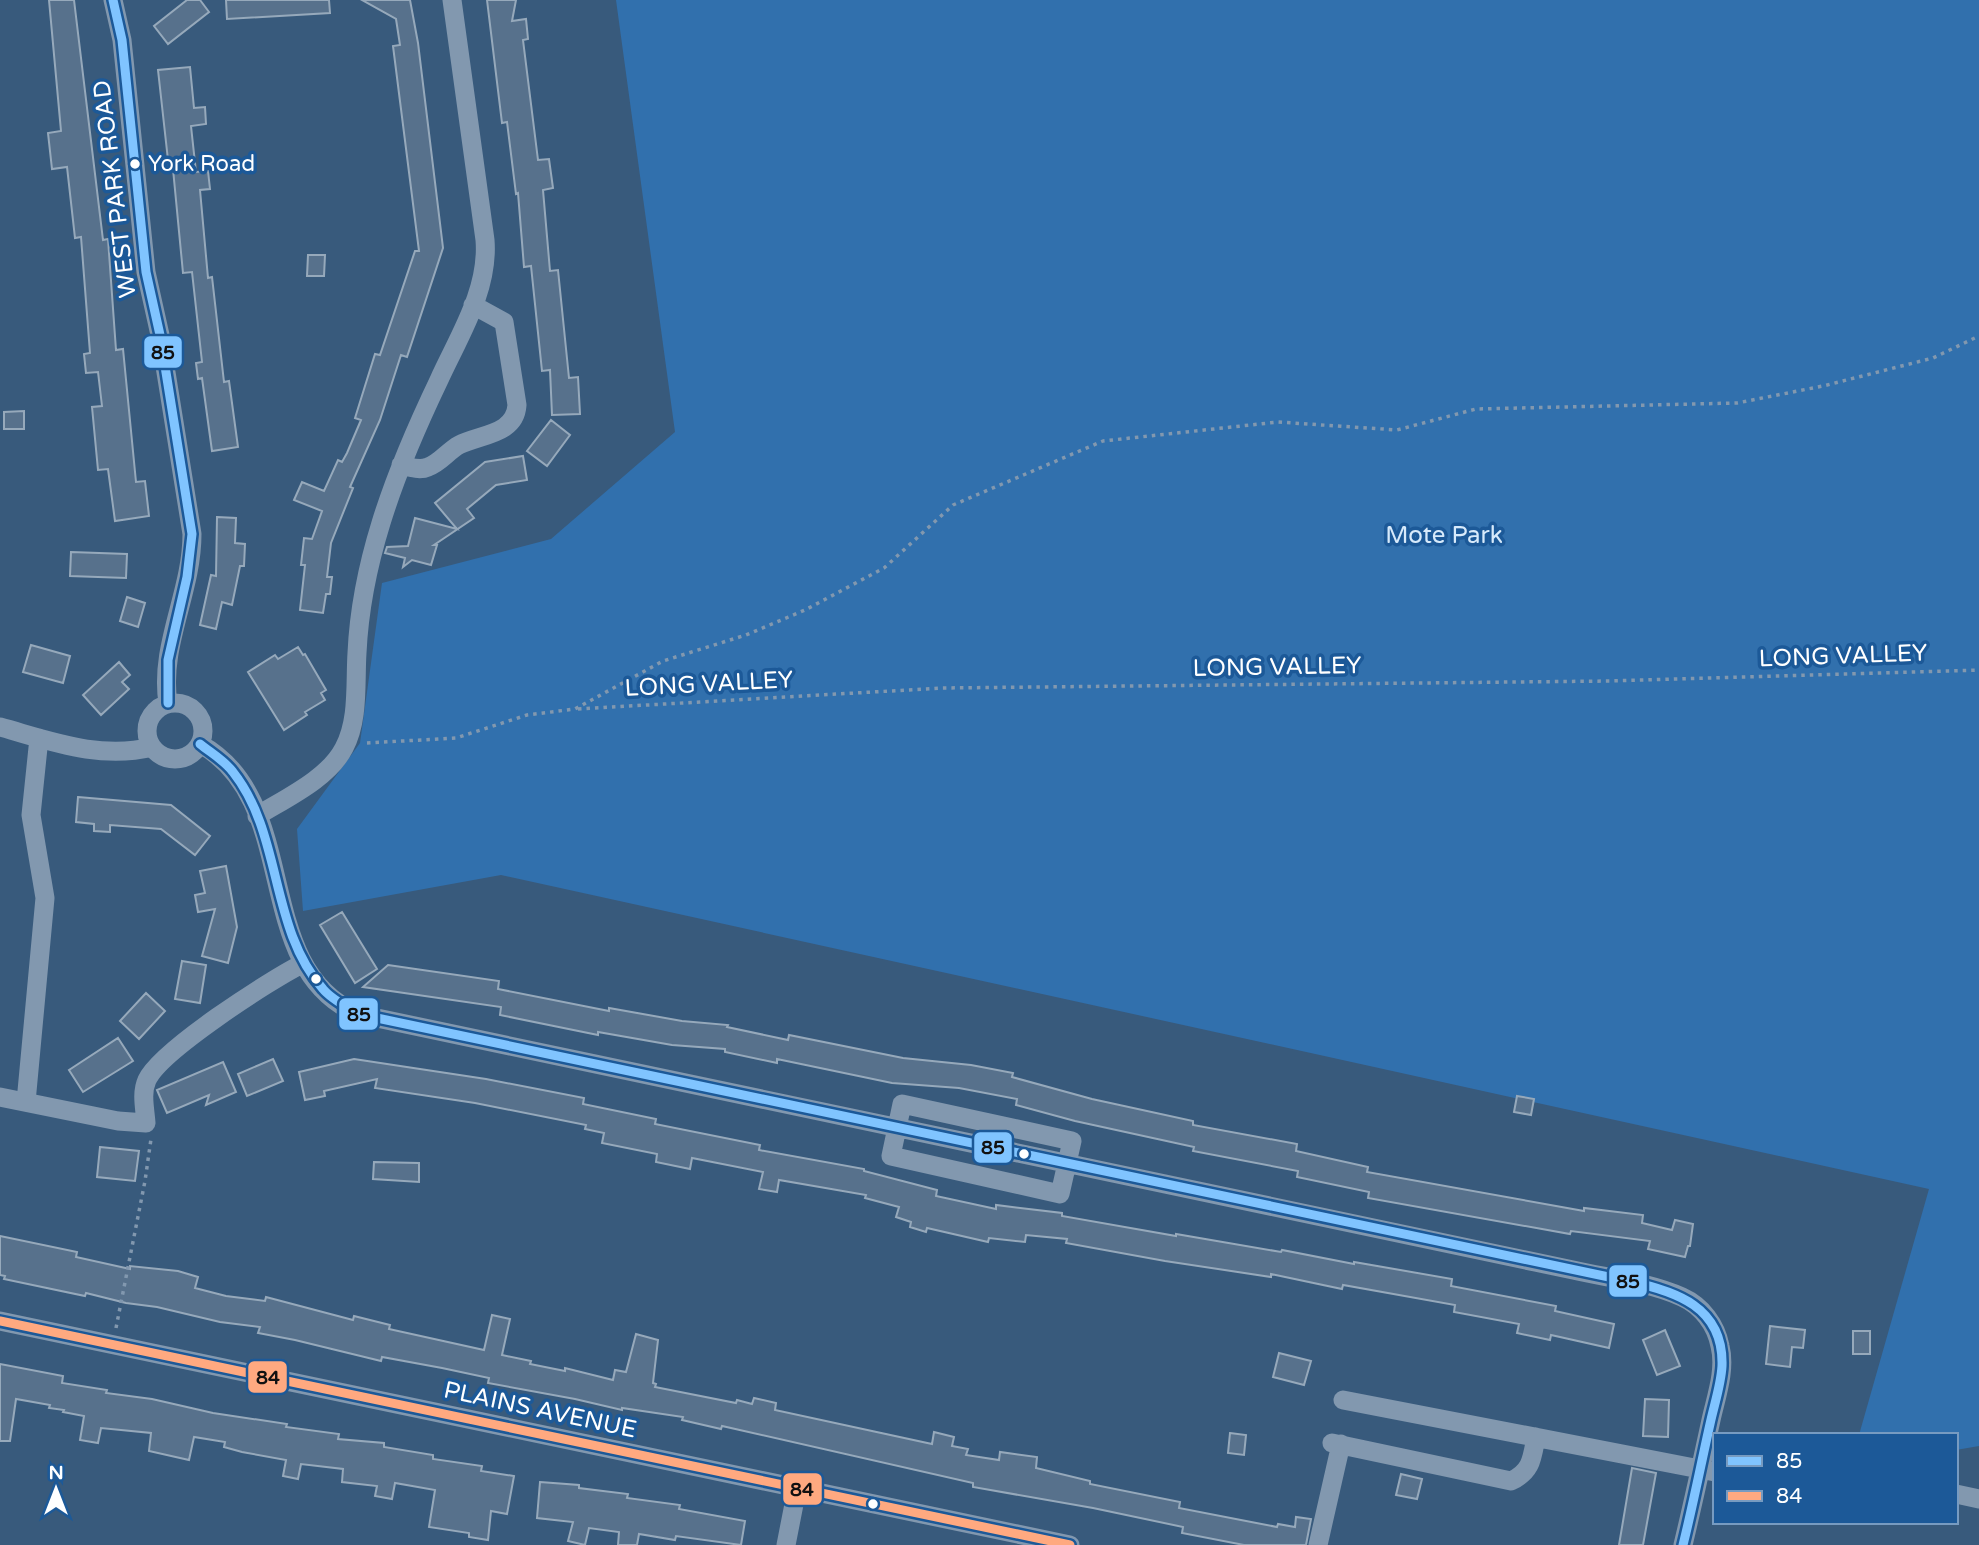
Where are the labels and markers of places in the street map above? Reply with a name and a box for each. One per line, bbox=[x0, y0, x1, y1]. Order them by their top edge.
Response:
place label: York Road bbox=[148, 151, 255, 177]
marker: York Road bbox=[128, 157, 142, 171]
unlabelled marker bbox=[309, 972, 323, 986]
unlabelled marker bbox=[1017, 1147, 1031, 1161]
unlabelled marker bbox=[866, 1497, 880, 1511]

